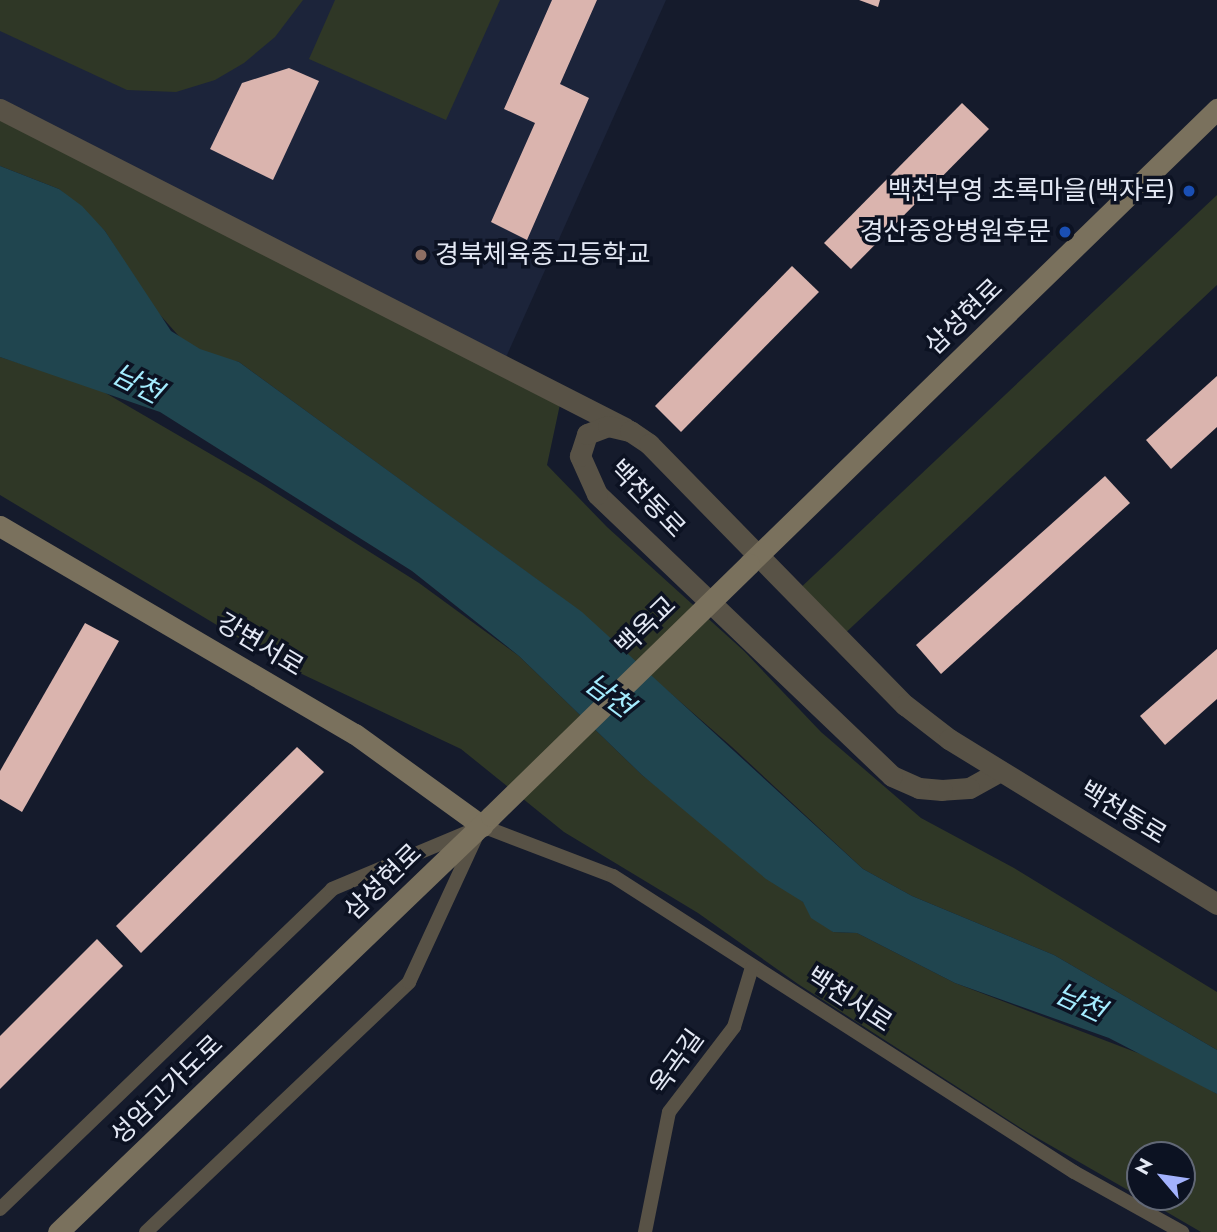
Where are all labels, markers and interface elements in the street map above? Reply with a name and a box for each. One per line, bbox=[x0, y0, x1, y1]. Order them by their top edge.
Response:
place label: 백천부영 초록마을(백자로) bbox=[888, 175, 1175, 207]
marker: 백천부영 초록마을(백자로) bbox=[1181, 183, 1197, 199]
place label: 경산중앙병원후문 bbox=[860, 216, 1051, 248]
marker: 경산중앙병원후문 bbox=[1057, 224, 1073, 240]
place label: 경북체육중고등학교 bbox=[435, 239, 650, 271]
marker: 경북체육중고등학교 bbox=[413, 247, 429, 263]
street label: 삼성현로 bbox=[919, 273, 1009, 361]
water label: 남천 bbox=[106, 357, 168, 411]
street label: 백천동로 bbox=[603, 454, 691, 544]
street label: 백옥교 bbox=[609, 590, 683, 662]
street label: 강변서로 bbox=[211, 607, 309, 683]
water label: 남천 bbox=[578, 667, 640, 725]
street label: 백천동로 bbox=[1074, 775, 1172, 851]
street label: 삼성현로 bbox=[338, 838, 428, 926]
street label: 백천서로 bbox=[800, 961, 898, 1039]
water label: 남천 bbox=[1050, 977, 1110, 1029]
street label: 옥곡길 bbox=[643, 1024, 711, 1100]
street label: 성암고가도로 bbox=[105, 1029, 229, 1151]
north arrow bbox=[1126, 1141, 1196, 1211]
text: N bbox=[1128, 1153, 1159, 1180]

